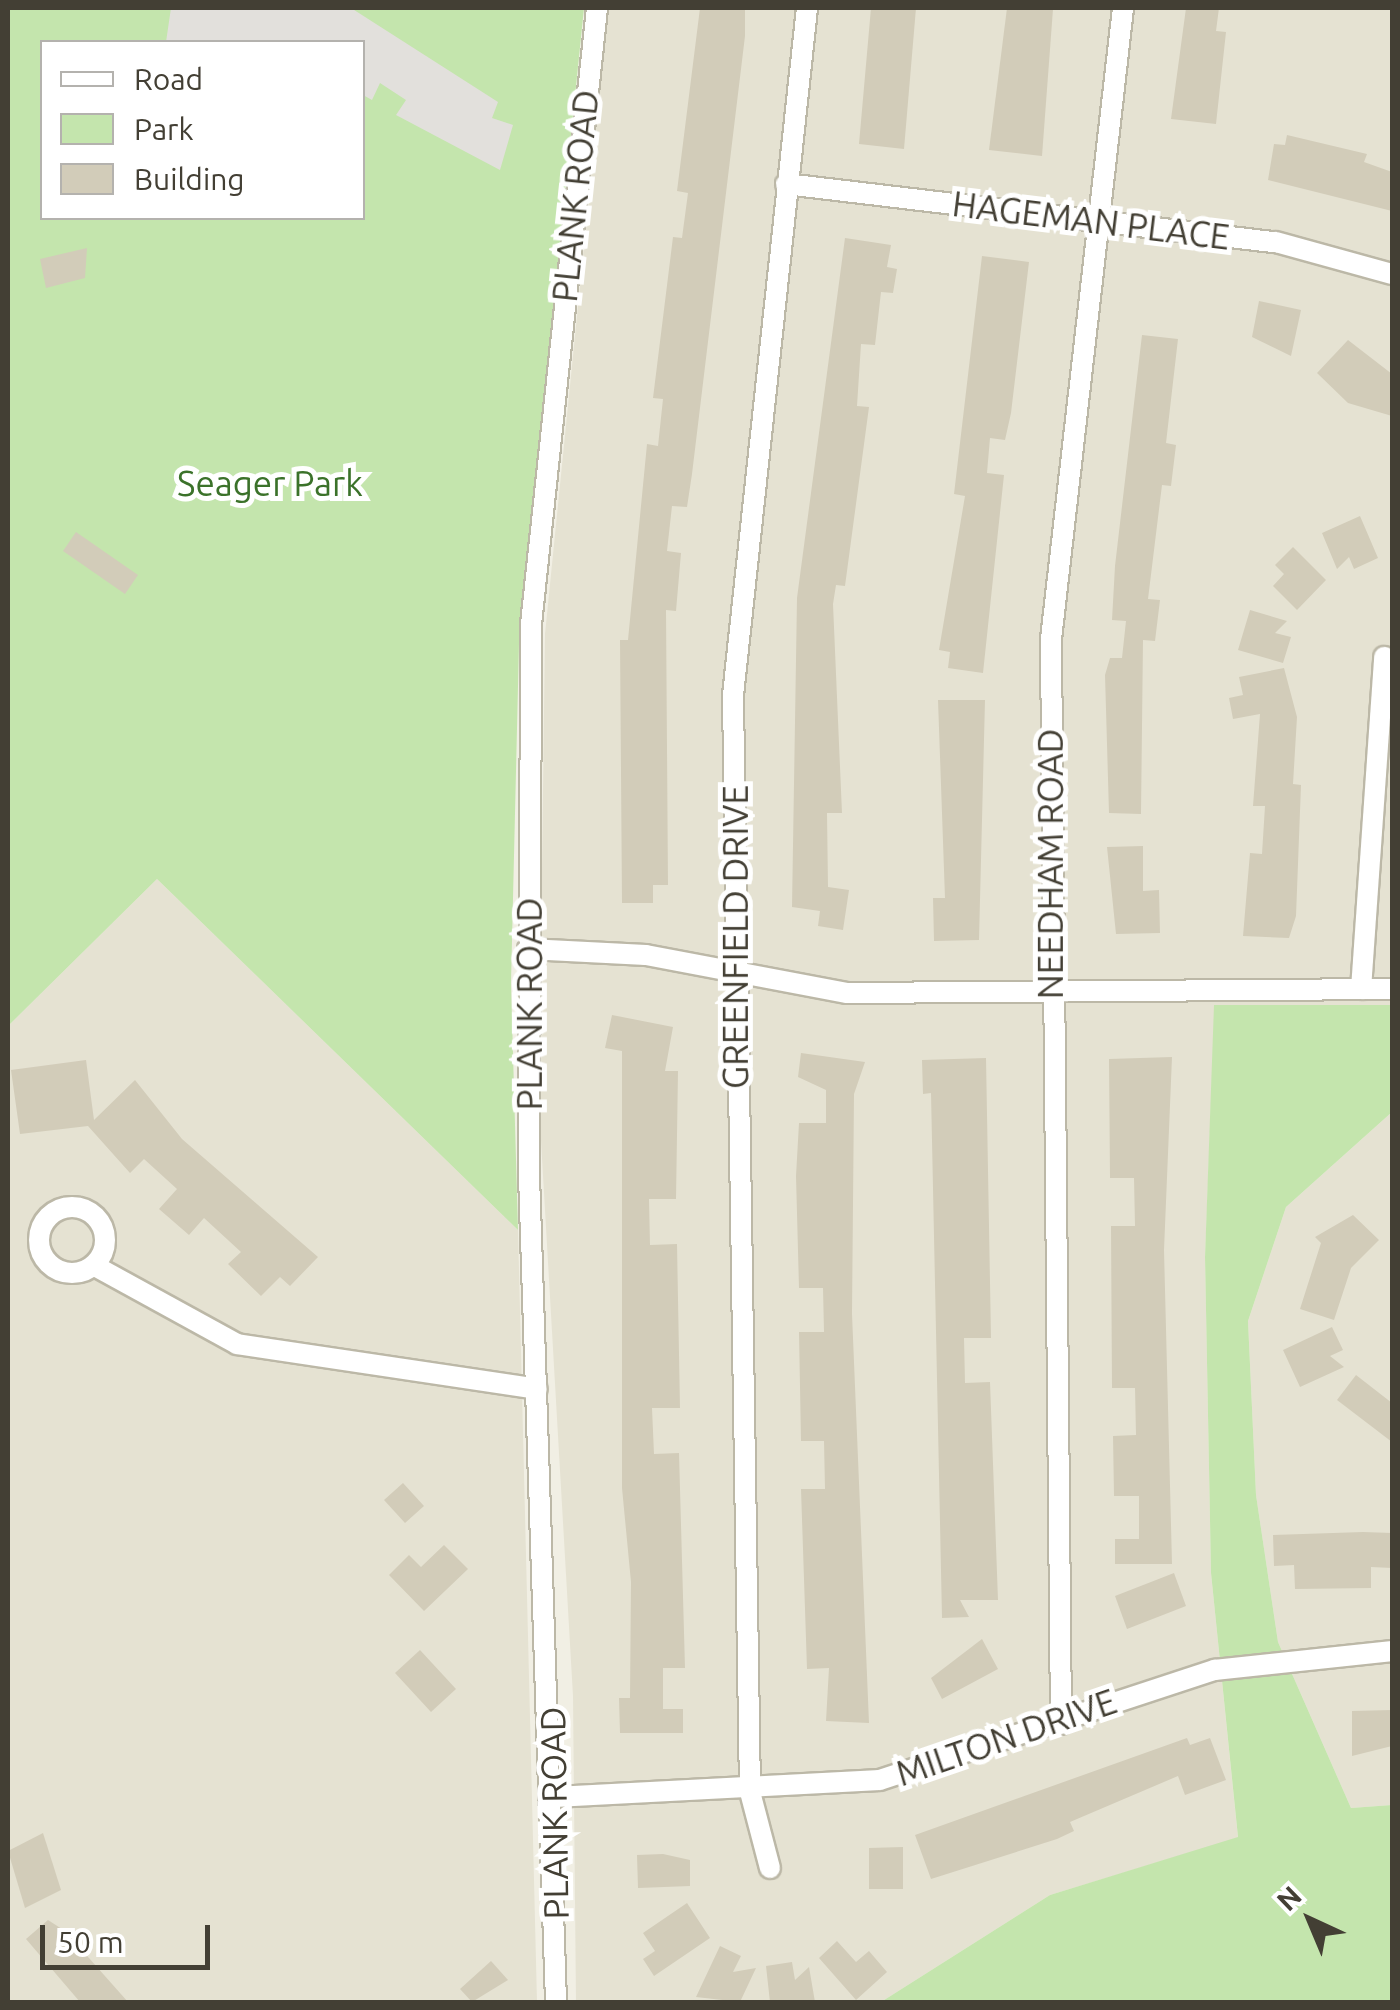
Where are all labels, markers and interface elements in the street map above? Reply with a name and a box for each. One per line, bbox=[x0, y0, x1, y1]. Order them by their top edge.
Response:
legend bbox=[40, 40, 365, 220]
text: Road bbox=[134, 62, 203, 96]
street label: PLANK ROAD bbox=[543, 88, 607, 304]
text: Park bbox=[134, 112, 194, 146]
text: Building bbox=[134, 162, 245, 196]
street label: HAGEMAN PLACE bbox=[950, 182, 1232, 258]
park label: Seager Park bbox=[177, 462, 363, 504]
street label: NEEDHAM ROAD bbox=[1029, 729, 1071, 999]
street label: GREENFIELD DRIVE bbox=[714, 785, 756, 1089]
street label: PLANK ROAD bbox=[508, 898, 550, 1110]
street label: MILTON DRIVE bbox=[890, 1680, 1122, 1794]
street label: PLANK ROAD bbox=[531, 1706, 577, 1920]
north arrow bbox=[1260, 1870, 1360, 1970]
text: N bbox=[1271, 1880, 1307, 1916]
scale bar bbox=[45, 1905, 215, 1967]
text: 50 m bbox=[57, 1925, 124, 1959]

